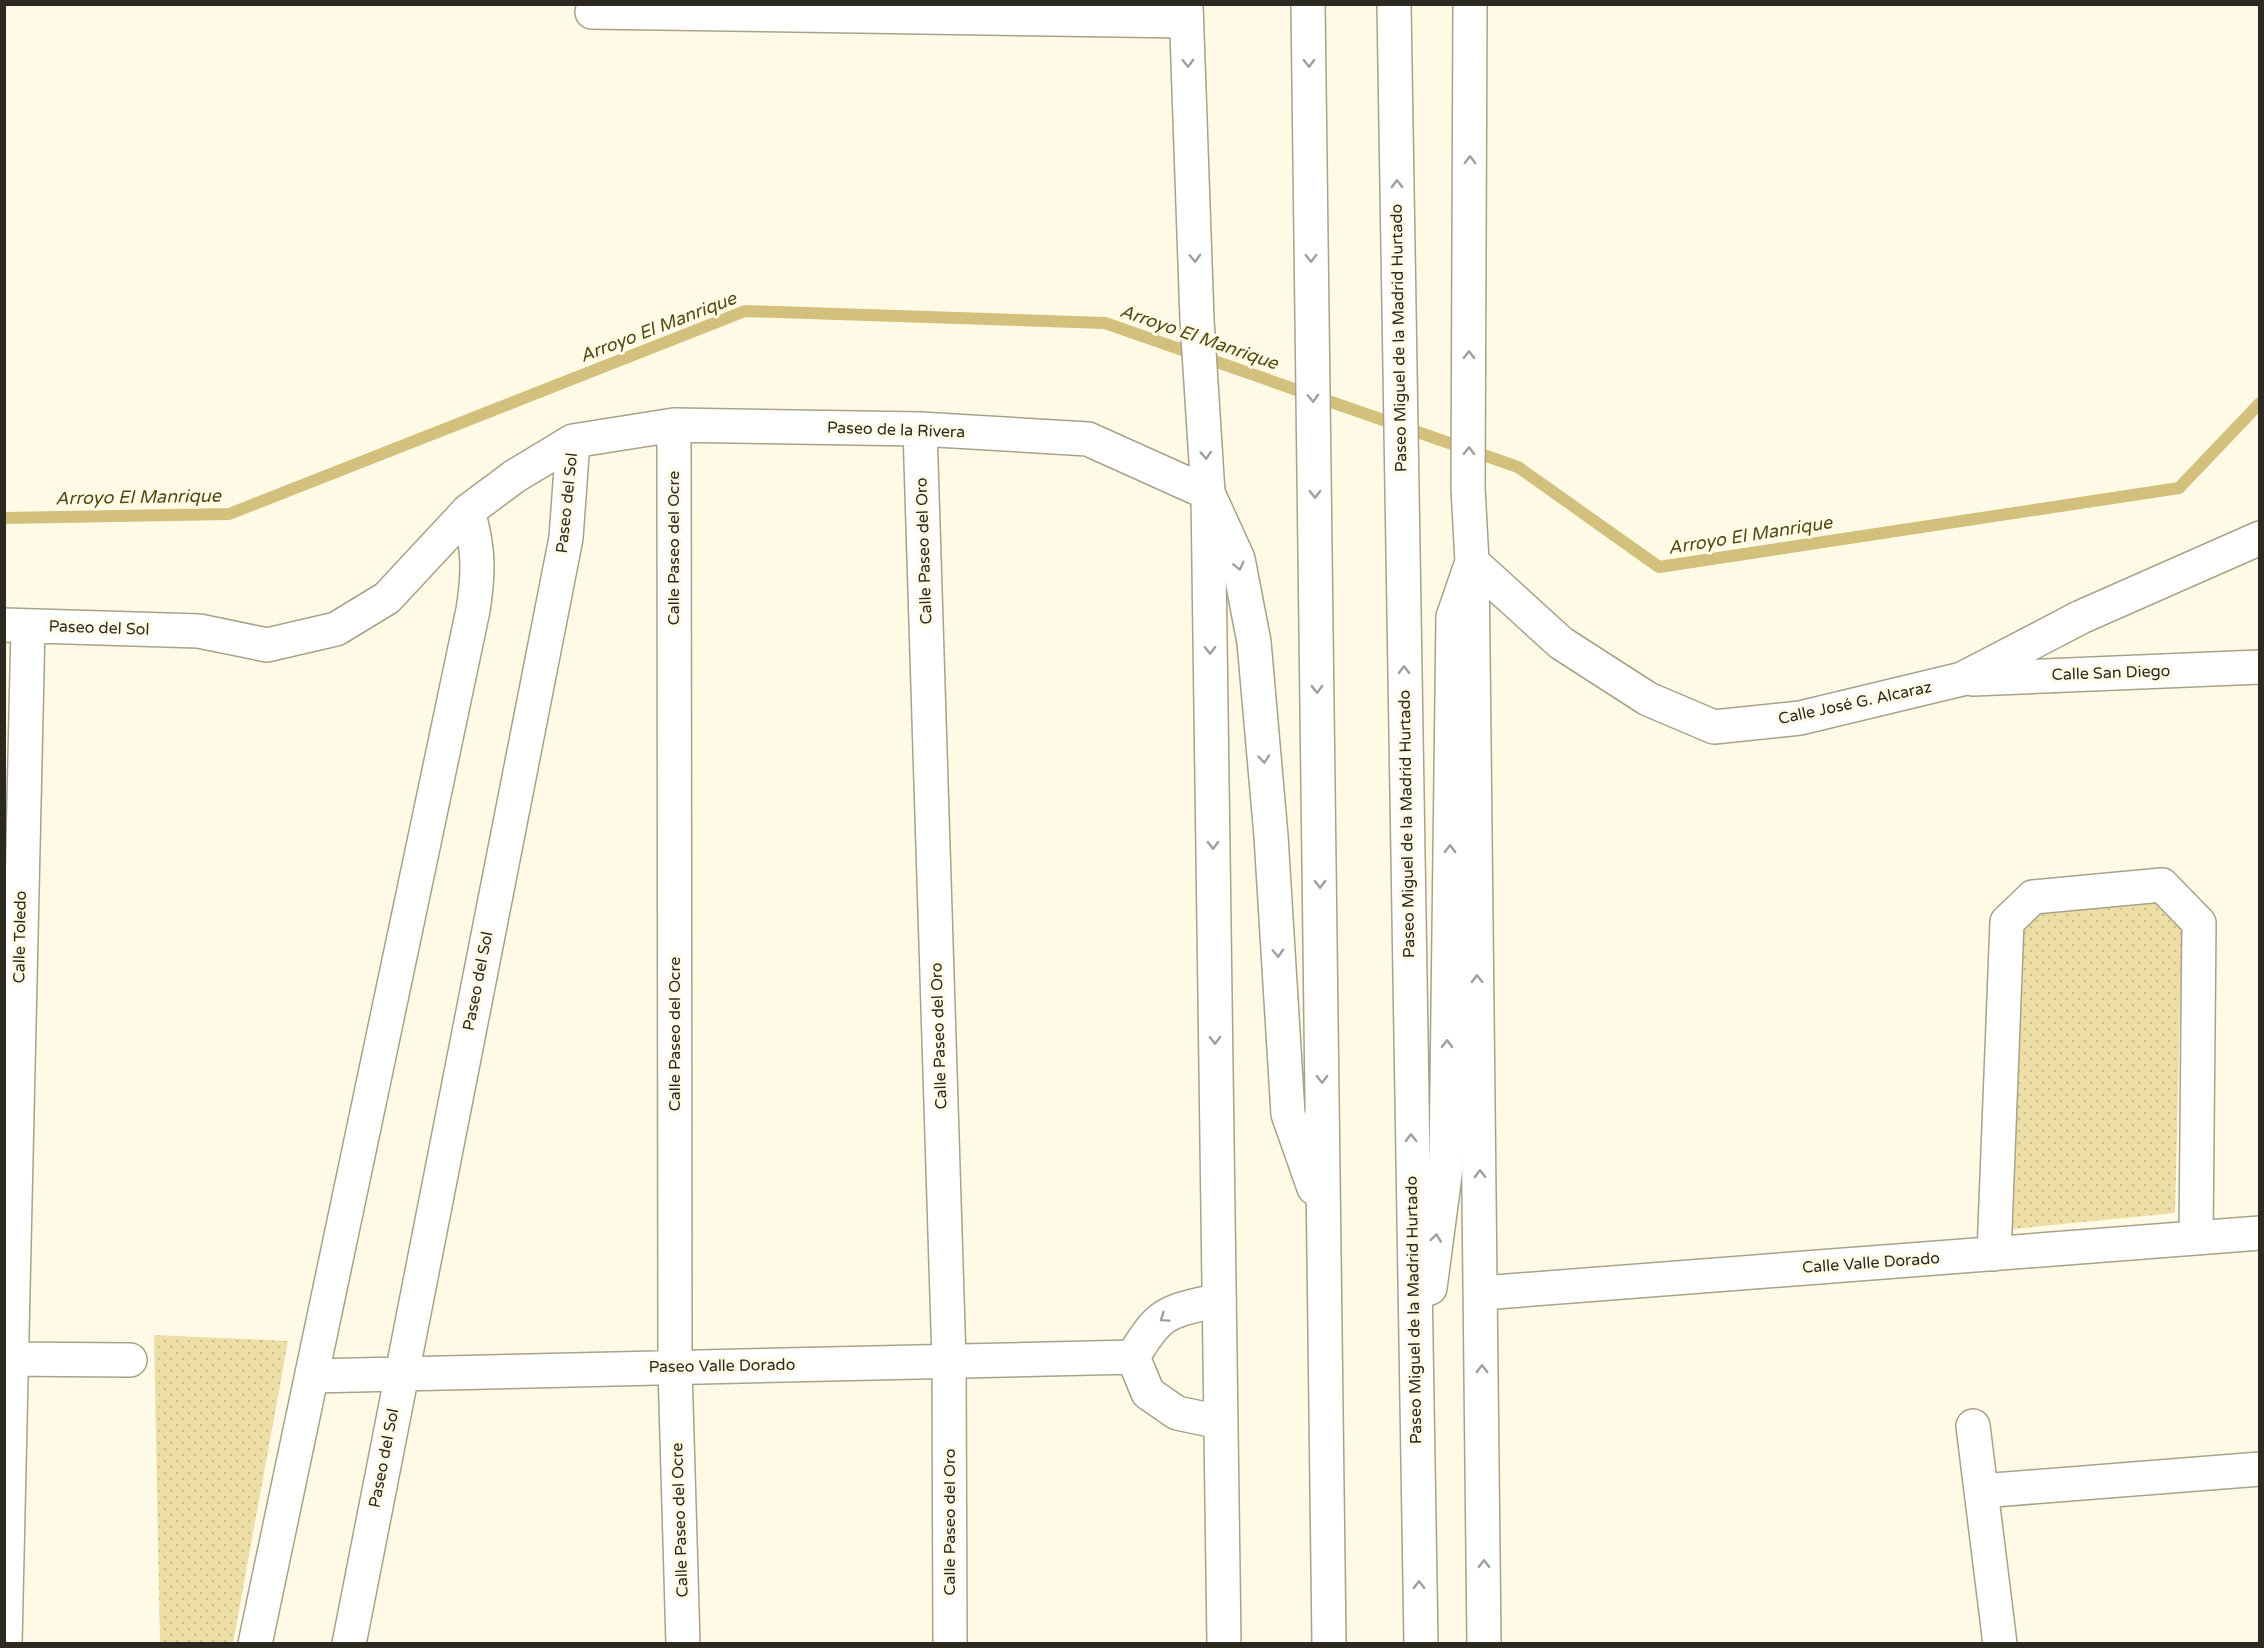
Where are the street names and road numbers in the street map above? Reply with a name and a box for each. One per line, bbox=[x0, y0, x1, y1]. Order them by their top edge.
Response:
street label: Paseo Miguel de la Madrid Hurtado bbox=[1387, 204, 1411, 472]
street label: Paseo de la Rivera bbox=[827, 418, 965, 442]
street label: Paseo del Sol bbox=[552, 452, 582, 554]
street label: Calle Paseo del Ocre bbox=[664, 471, 684, 625]
street label: Calle Paseo del Oro bbox=[911, 477, 937, 625]
street label: Paseo del Sol bbox=[48, 616, 150, 640]
street label: Calle San Diego bbox=[2051, 661, 2171, 685]
street label: Calle José G. Alcaraz bbox=[1777, 677, 1934, 729]
street label: Paseo Miguel de la Madrid Hurtado bbox=[1395, 690, 1419, 958]
street label: Calle Toledo bbox=[9, 891, 31, 983]
street label: Paseo del Sol bbox=[459, 930, 497, 1032]
street label: Calle Paseo del Ocre bbox=[665, 957, 685, 1111]
street label: Calle Paseo del Oro bbox=[926, 962, 952, 1110]
street label: Paseo Miguel de la Madrid Hurtado bbox=[1402, 1176, 1426, 1444]
street label: Calle Valle Dorado bbox=[1801, 1248, 1941, 1278]
street label: Paseo Valle Dorado bbox=[648, 1355, 796, 1377]
street label: Paseo del Sol bbox=[365, 1407, 403, 1509]
street label: Calle Paseo del Ocre bbox=[667, 1442, 693, 1598]
street label: Calle Paseo del Oro bbox=[940, 1448, 960, 1596]

